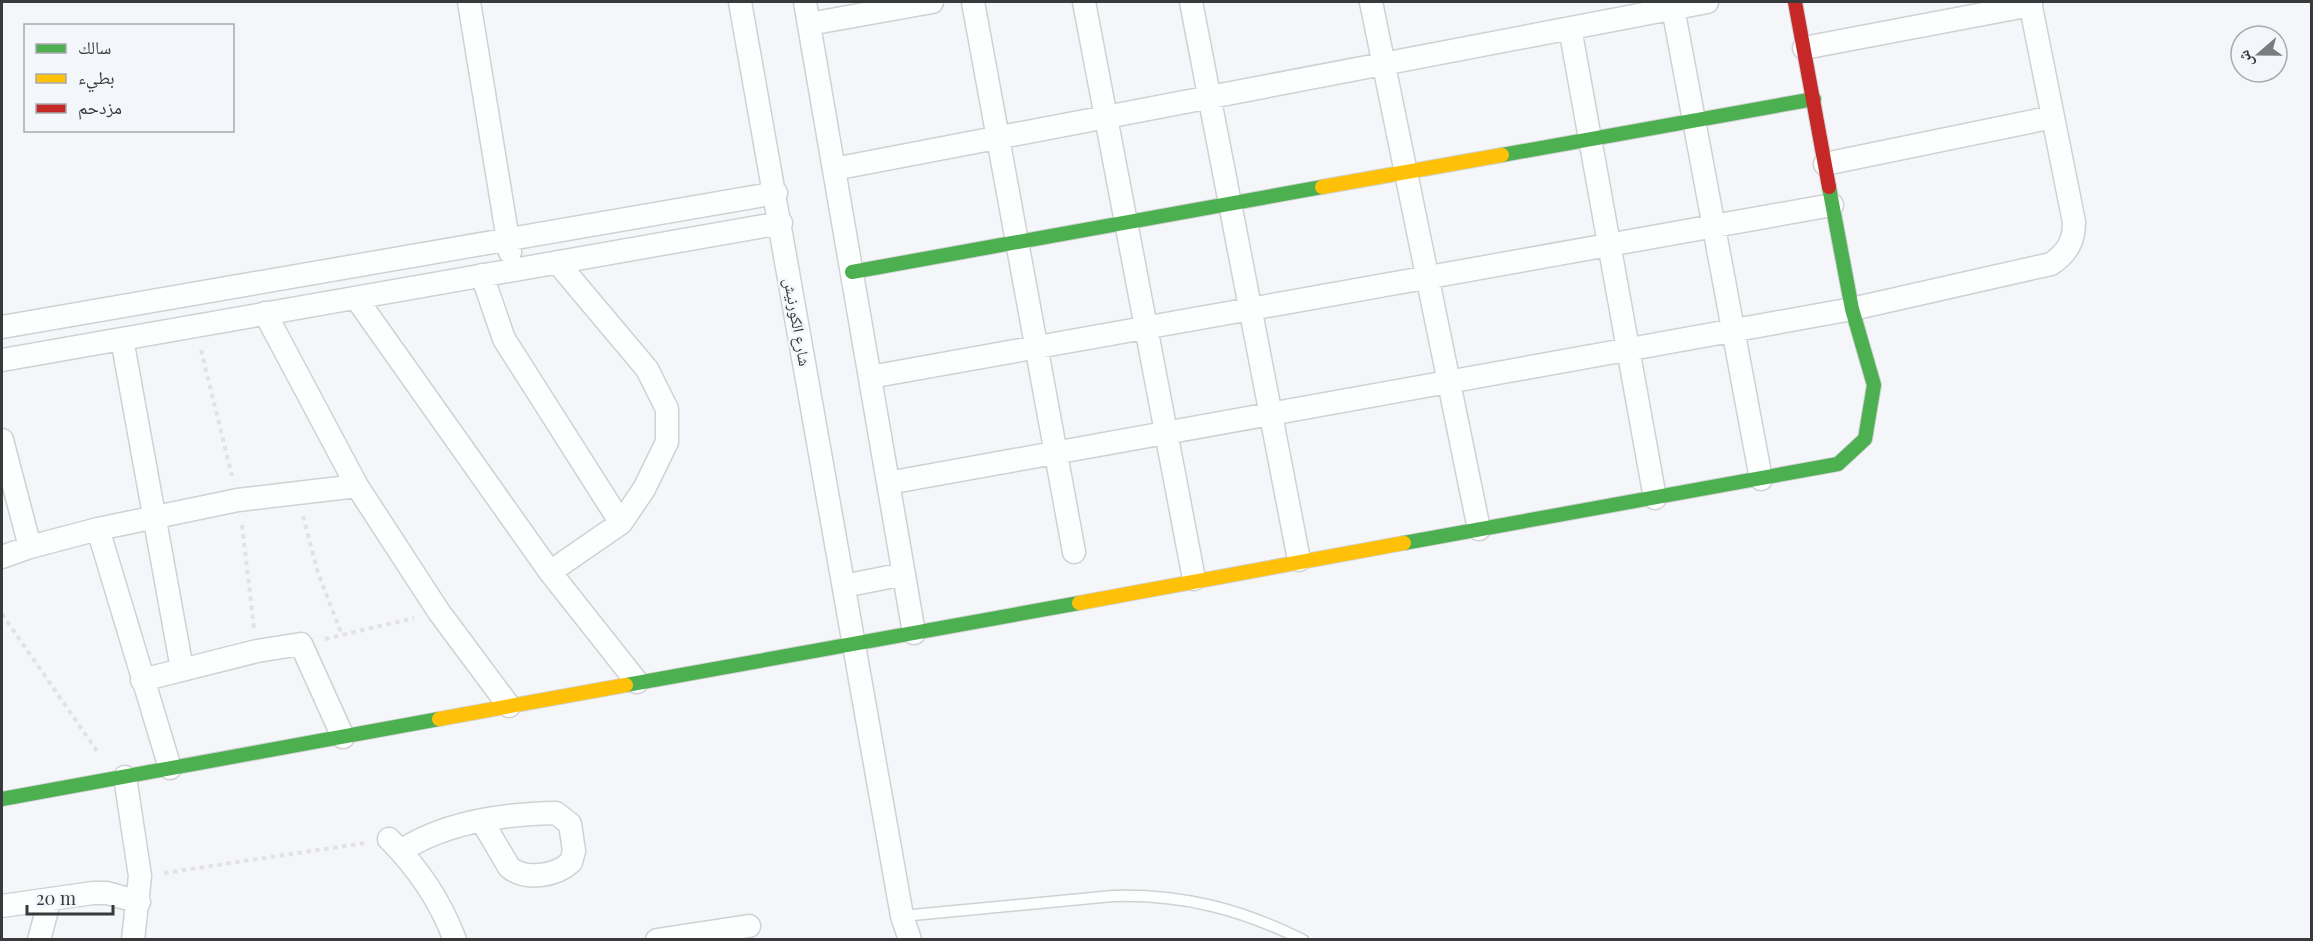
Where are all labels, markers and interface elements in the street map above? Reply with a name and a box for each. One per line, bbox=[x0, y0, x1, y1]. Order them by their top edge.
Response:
legend bbox=[24, 24, 234, 132]
north arrow bbox=[2229, 24, 2289, 84]
text: سالك bbox=[78, 35, 111, 59]
text: ش bbox=[2232, 48, 2257, 71]
text: بطيء bbox=[78, 65, 115, 93]
text: مزدحم bbox=[78, 95, 122, 120]
street label: شارع الكورنيش bbox=[779, 276, 816, 368]
scale bar bbox=[27, 878, 112, 916]
text: 20 m bbox=[36, 886, 76, 910]

